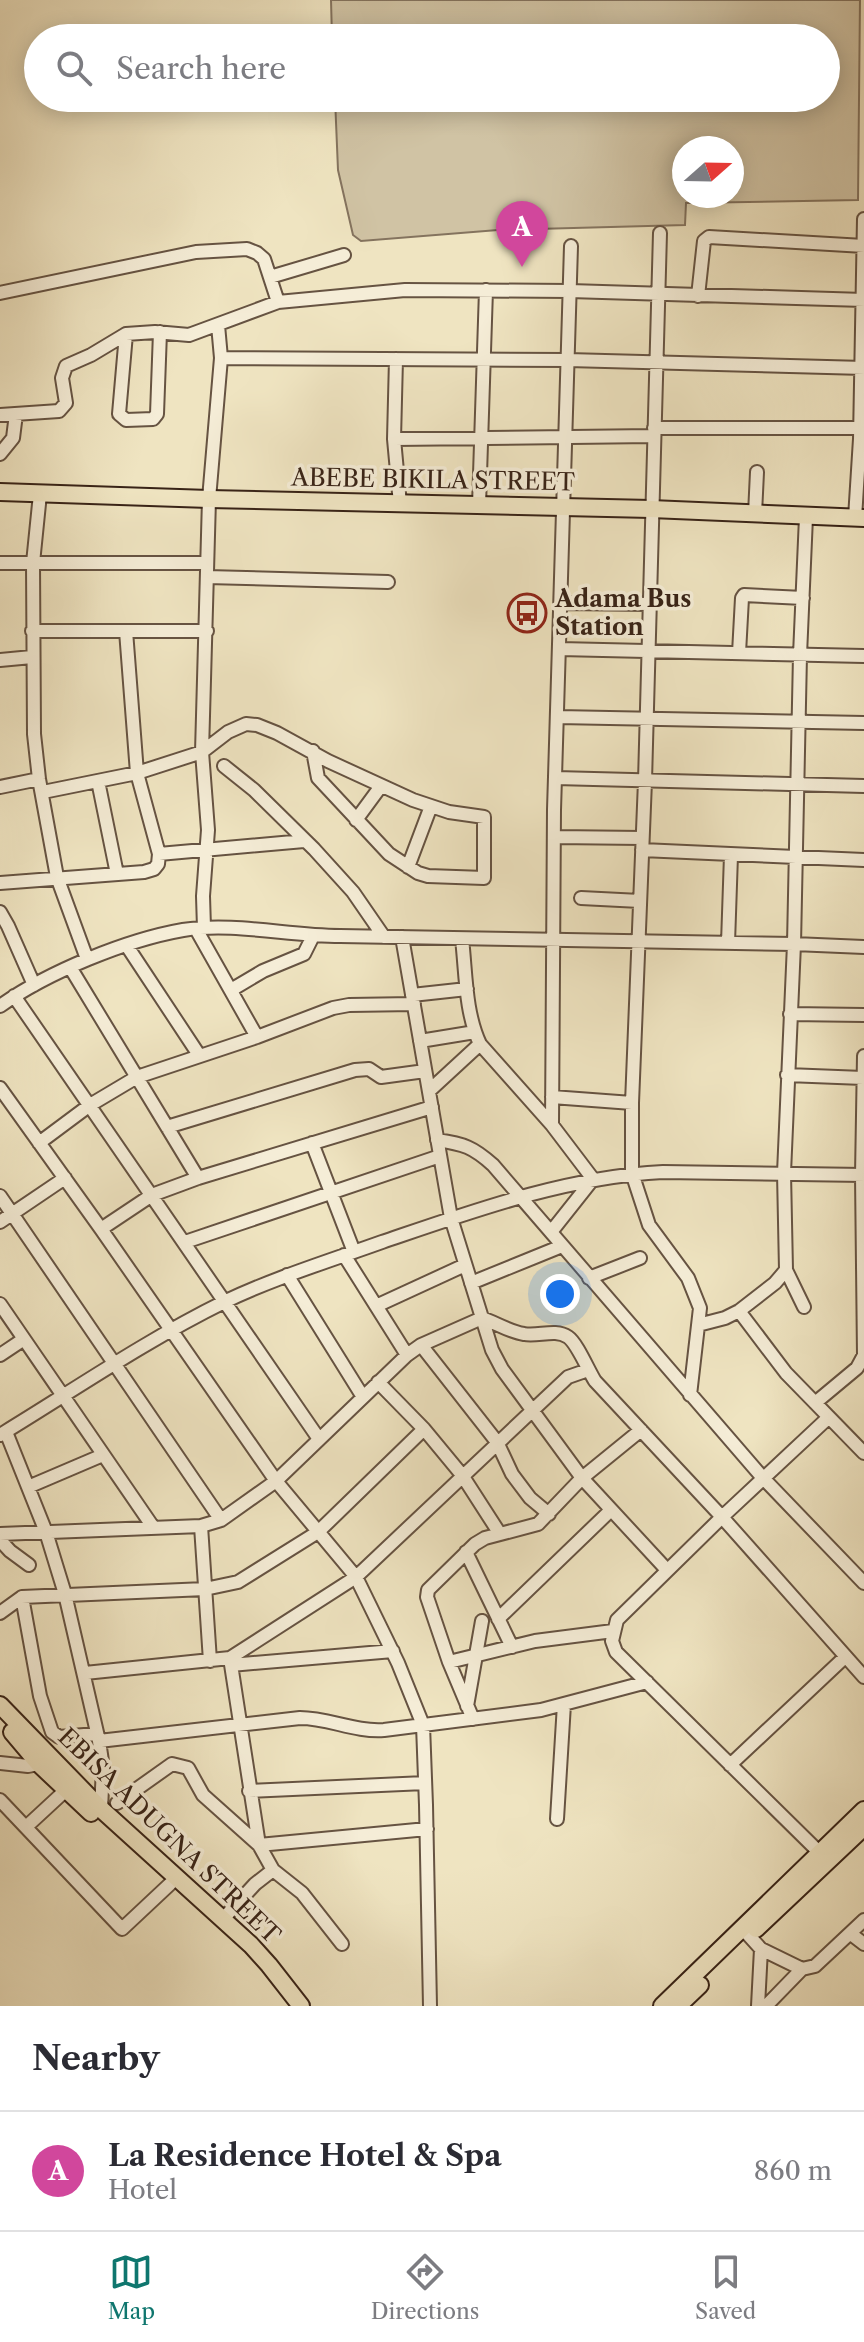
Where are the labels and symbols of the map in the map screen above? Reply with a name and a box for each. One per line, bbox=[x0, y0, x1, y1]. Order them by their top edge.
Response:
north arrow bbox=[672, 136, 744, 208]
pin: A bbox=[496, 201, 548, 267]
street label: ABEBE BIKILA STREET bbox=[290, 463, 575, 496]
place label: Adama Bus Station bbox=[554, 584, 692, 641]
bus stop icon: Adama Bus Station bbox=[506, 592, 548, 634]
your location bbox=[540, 1274, 580, 1314]
street label: EBISA ADUGNA STREET bbox=[52, 1722, 286, 1949]

